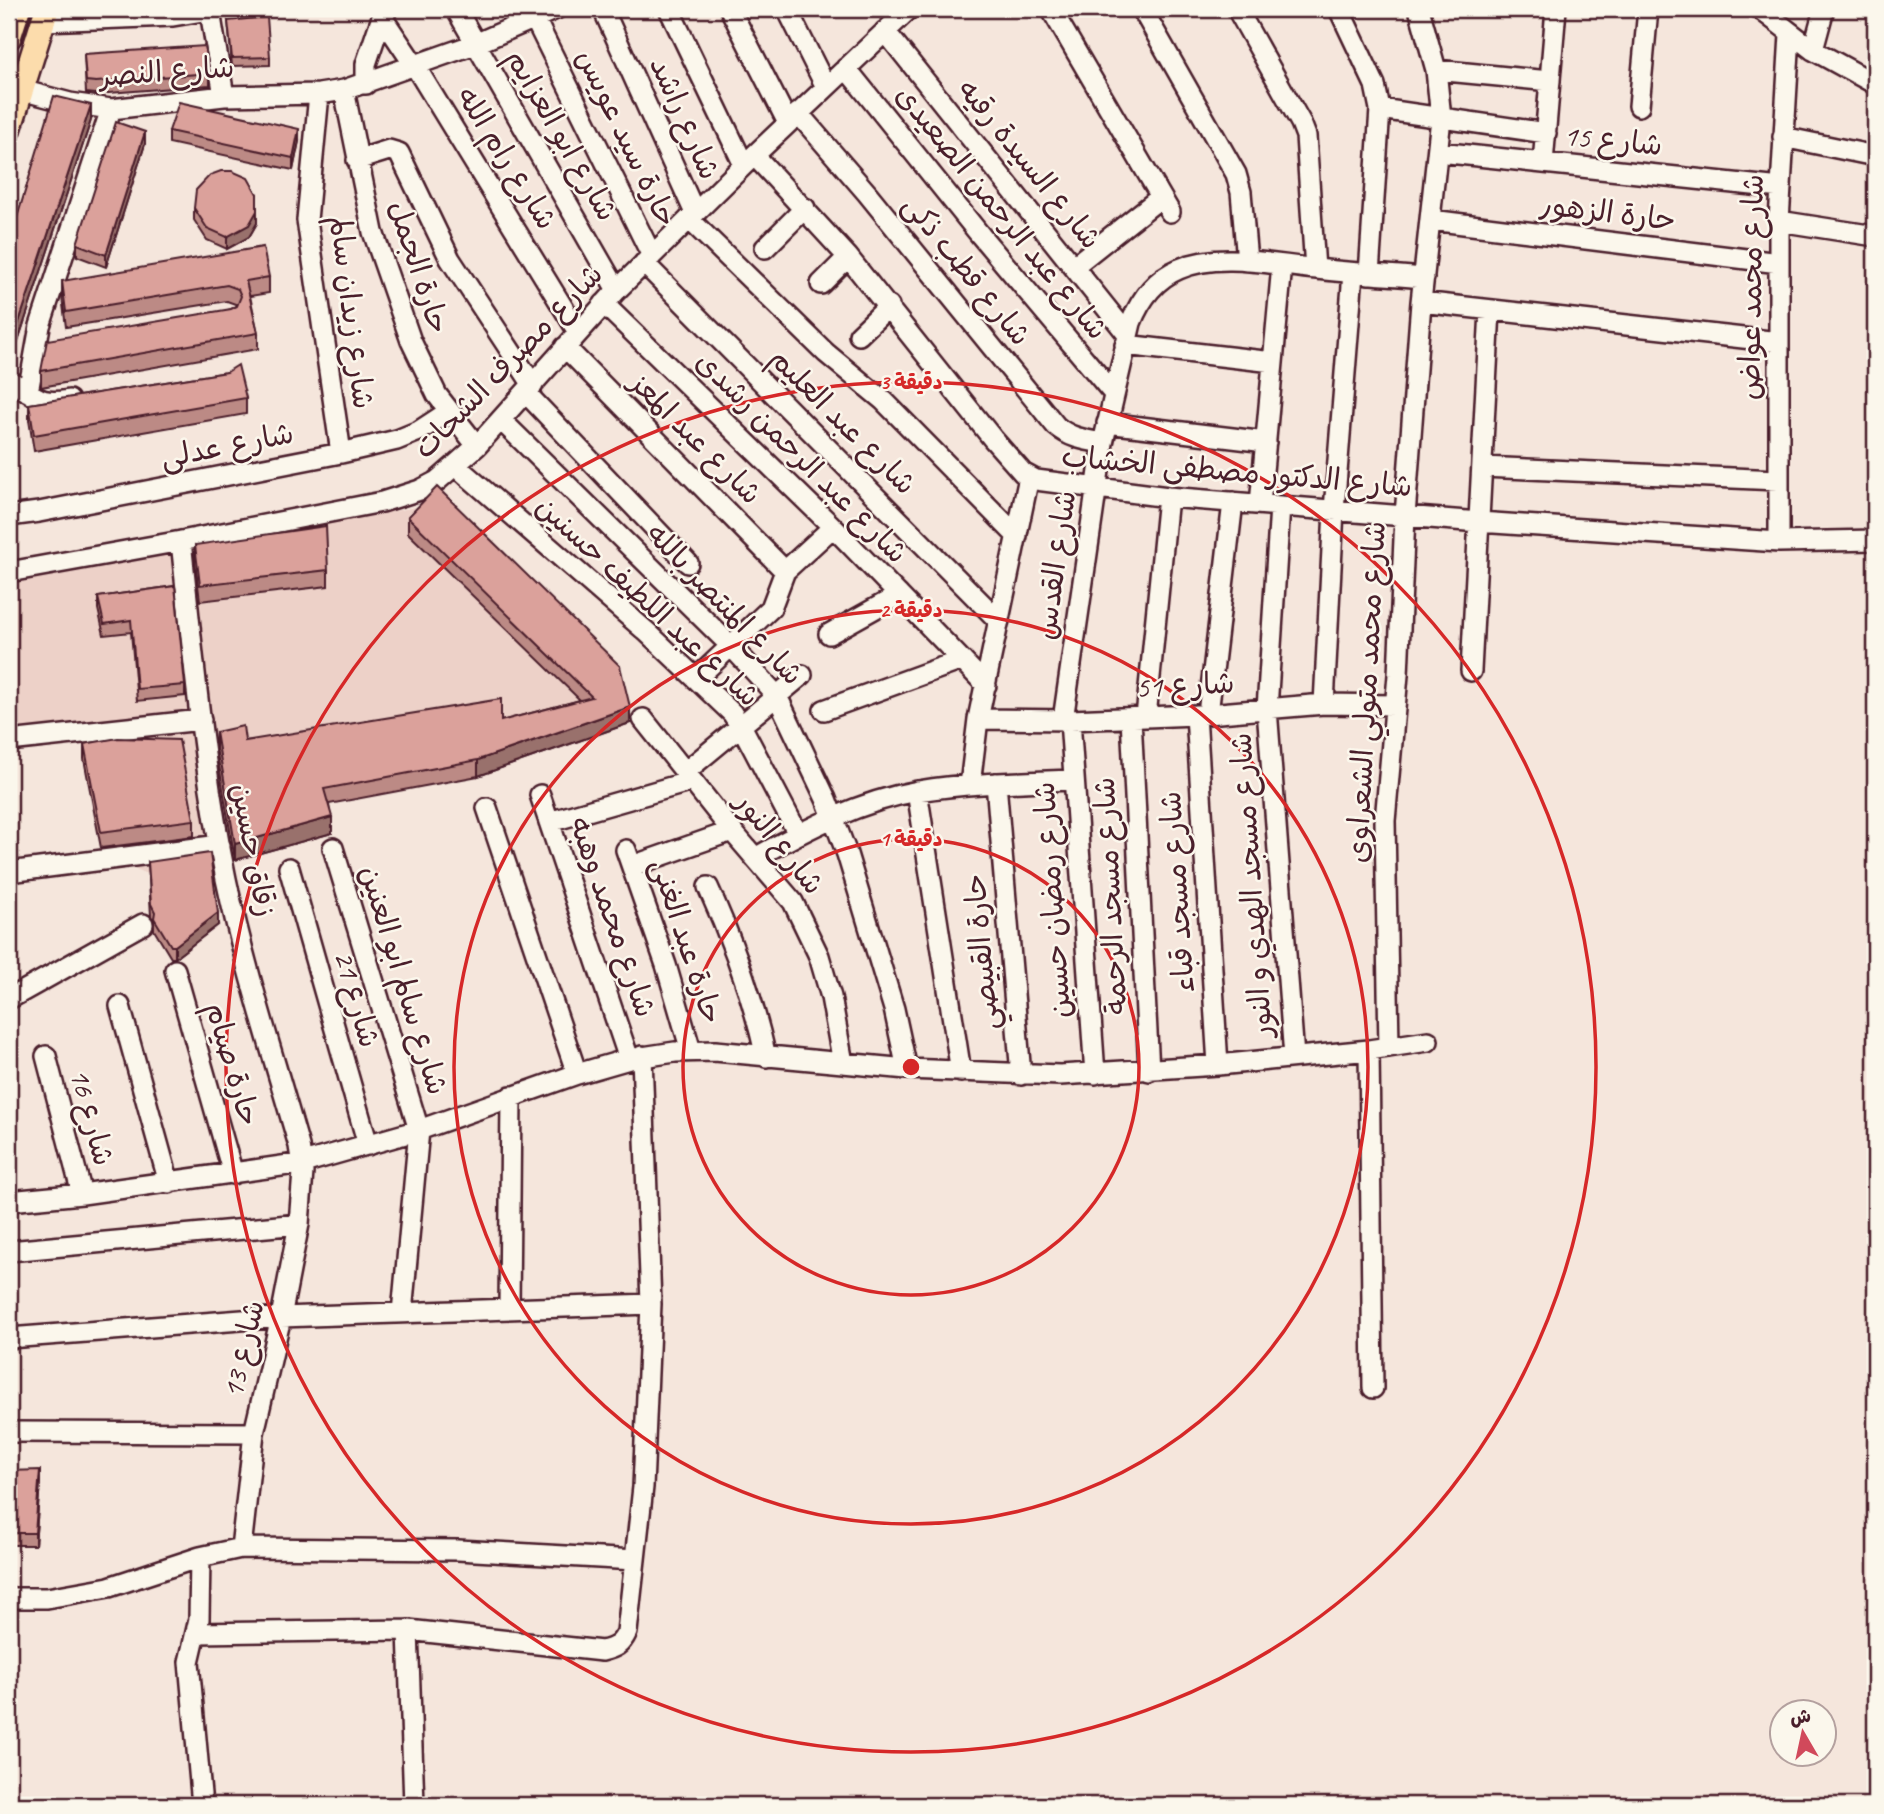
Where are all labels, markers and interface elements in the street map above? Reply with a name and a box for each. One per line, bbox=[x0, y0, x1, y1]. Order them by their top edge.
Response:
street label: شارع ابو العزايم bbox=[495, 42, 626, 229]
street label: حارة سيد عويس bbox=[568, 43, 686, 233]
street label: شارع النصر bbox=[96, 47, 236, 97]
street label: شارع راشد bbox=[639, 51, 729, 186]
street label: شارع السيدة رقيه bbox=[948, 71, 1110, 258]
street label: شارع عبد الرحمن الصعيدى bbox=[886, 77, 1117, 348]
street label: شارع رام الله bbox=[446, 80, 566, 238]
street label: شارع 15 bbox=[1561, 116, 1664, 166]
street label: شارع محمد عواض bbox=[1730, 174, 1774, 400]
street label: حارة الزهور bbox=[1537, 185, 1678, 239]
street label: شارع قطب ذكى bbox=[893, 187, 1040, 355]
street label: حارة الجمل bbox=[380, 196, 458, 338]
street label: شارع زيدان سالم bbox=[317, 213, 383, 412]
street label: شارع مصرف الشحات bbox=[405, 255, 612, 468]
street label: شارع عبد العليم bbox=[759, 339, 925, 505]
street label: شارع عبد الرحمن رشدى bbox=[686, 343, 916, 573]
street label: شارع عبد المعز bbox=[618, 362, 770, 514]
text: 3 دقيقة bbox=[880, 369, 943, 395]
street label: شارع عدلى bbox=[157, 414, 297, 478]
street label: شارع الدكتور مصطفى الخشاب bbox=[1060, 437, 1414, 507]
street label: شارع عبد اللطيف حسنين bbox=[527, 487, 768, 716]
street label: شارع القدس bbox=[1026, 488, 1086, 642]
street label: شارع المنتصر بالله bbox=[637, 515, 812, 694]
street label: شارع محمد متولي الشعراوى bbox=[1338, 520, 1401, 864]
text: 2 دقيقة bbox=[880, 597, 943, 623]
street label: شارع 51 bbox=[1134, 663, 1236, 709]
street label: شارع مسجد الهدي و النور bbox=[1221, 731, 1283, 1042]
street label: شارع مسجد الرحمة bbox=[1085, 776, 1137, 1016]
street label: زقاق حسين bbox=[222, 780, 286, 920]
street label: شارع رمضان حسين bbox=[1025, 780, 1081, 1019]
street label: شارع النور bbox=[724, 781, 833, 903]
street label: شارع مسجد قباء bbox=[1151, 790, 1205, 994]
street label: شارع محمد وهبه bbox=[559, 812, 665, 1023]
text: 1 دقيقة bbox=[880, 826, 943, 852]
street label: حارة عبد الغنى bbox=[642, 853, 732, 1029]
street label: شارع سالم ابو العنين bbox=[347, 861, 457, 1100]
street label: حارة القبيصي bbox=[955, 872, 1014, 1032]
street label: شارع 21 bbox=[323, 946, 389, 1052]
street label: حارة صيام bbox=[194, 998, 269, 1131]
centre of rings bbox=[899, 1055, 923, 1079]
street label: شارع 16 bbox=[59, 1064, 123, 1170]
street label: شارع 13 bbox=[213, 1296, 275, 1402]
north arrow bbox=[1769, 1699, 1839, 1769]
text: ش bbox=[1788, 1704, 1813, 1731]

